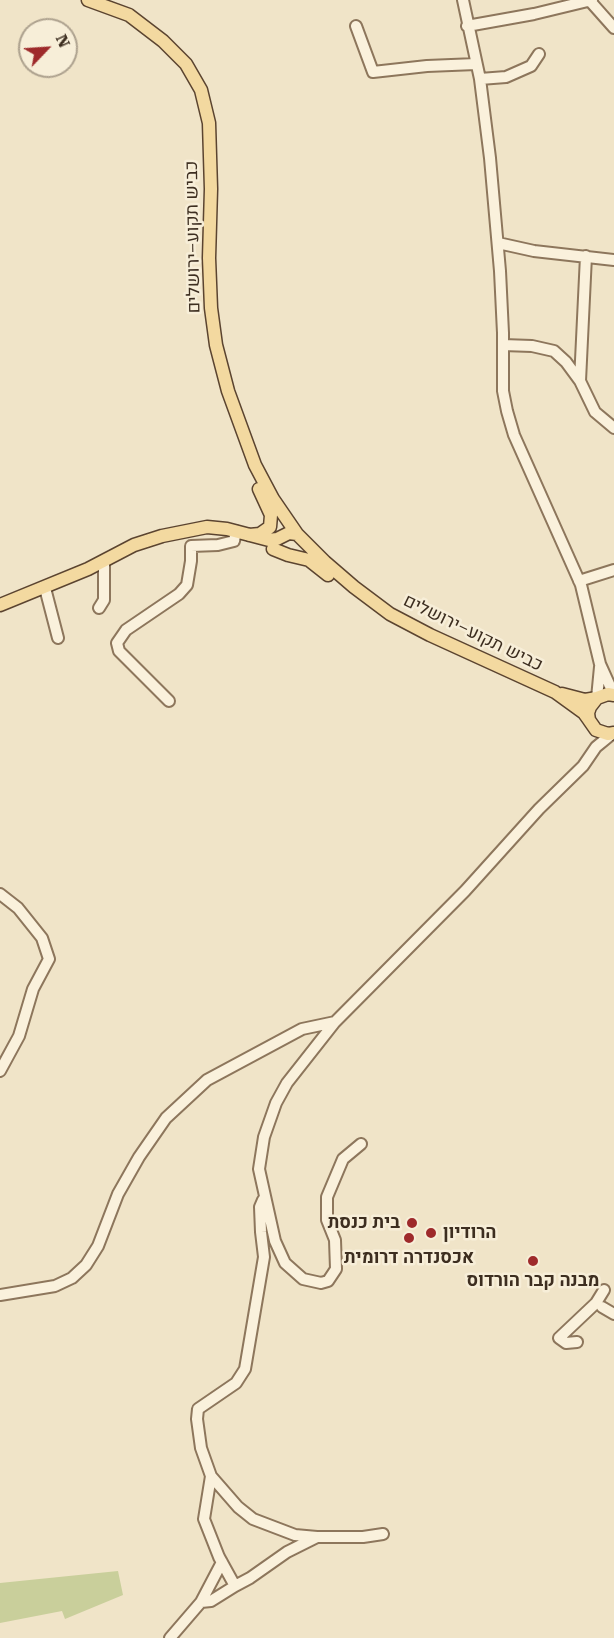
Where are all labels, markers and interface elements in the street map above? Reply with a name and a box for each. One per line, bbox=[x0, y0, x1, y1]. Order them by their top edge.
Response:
north arrow bbox=[18, 18, 78, 78]
text: N bbox=[52, 31, 74, 51]
street label: כביש תקוע–ירושלים bbox=[181, 161, 205, 313]
street label: כביש תקוע–ירושלים bbox=[400, 590, 546, 676]
place label: בית כנסת bbox=[328, 1212, 400, 1234]
marker: בית כנסת bbox=[405, 1216, 419, 1230]
place label: הרודיון bbox=[443, 1222, 496, 1244]
marker: הרודיון bbox=[424, 1226, 438, 1240]
marker: אכסנדרה דרומית bbox=[402, 1231, 416, 1245]
place label: אכסנדרה דרומית bbox=[344, 1247, 474, 1269]
marker: מבנה קבר הורדוס bbox=[526, 1254, 540, 1268]
place label: מבנה קבר הורדוס bbox=[467, 1270, 599, 1292]

